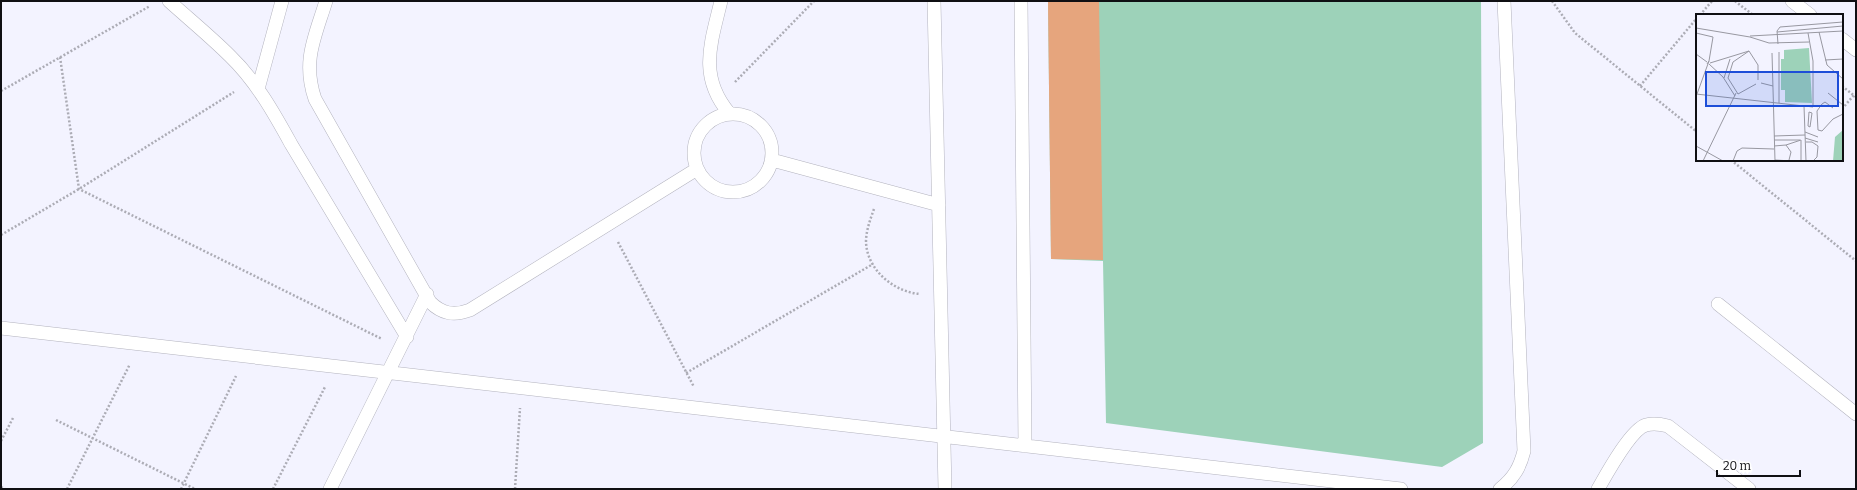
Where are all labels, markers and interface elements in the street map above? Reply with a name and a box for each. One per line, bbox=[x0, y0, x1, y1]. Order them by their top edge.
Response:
inset map bbox=[1696, 14, 1843, 161]
scale bar bbox=[1717, 452, 1800, 478]
text: 20 m bbox=[1723, 459, 1752, 473]

